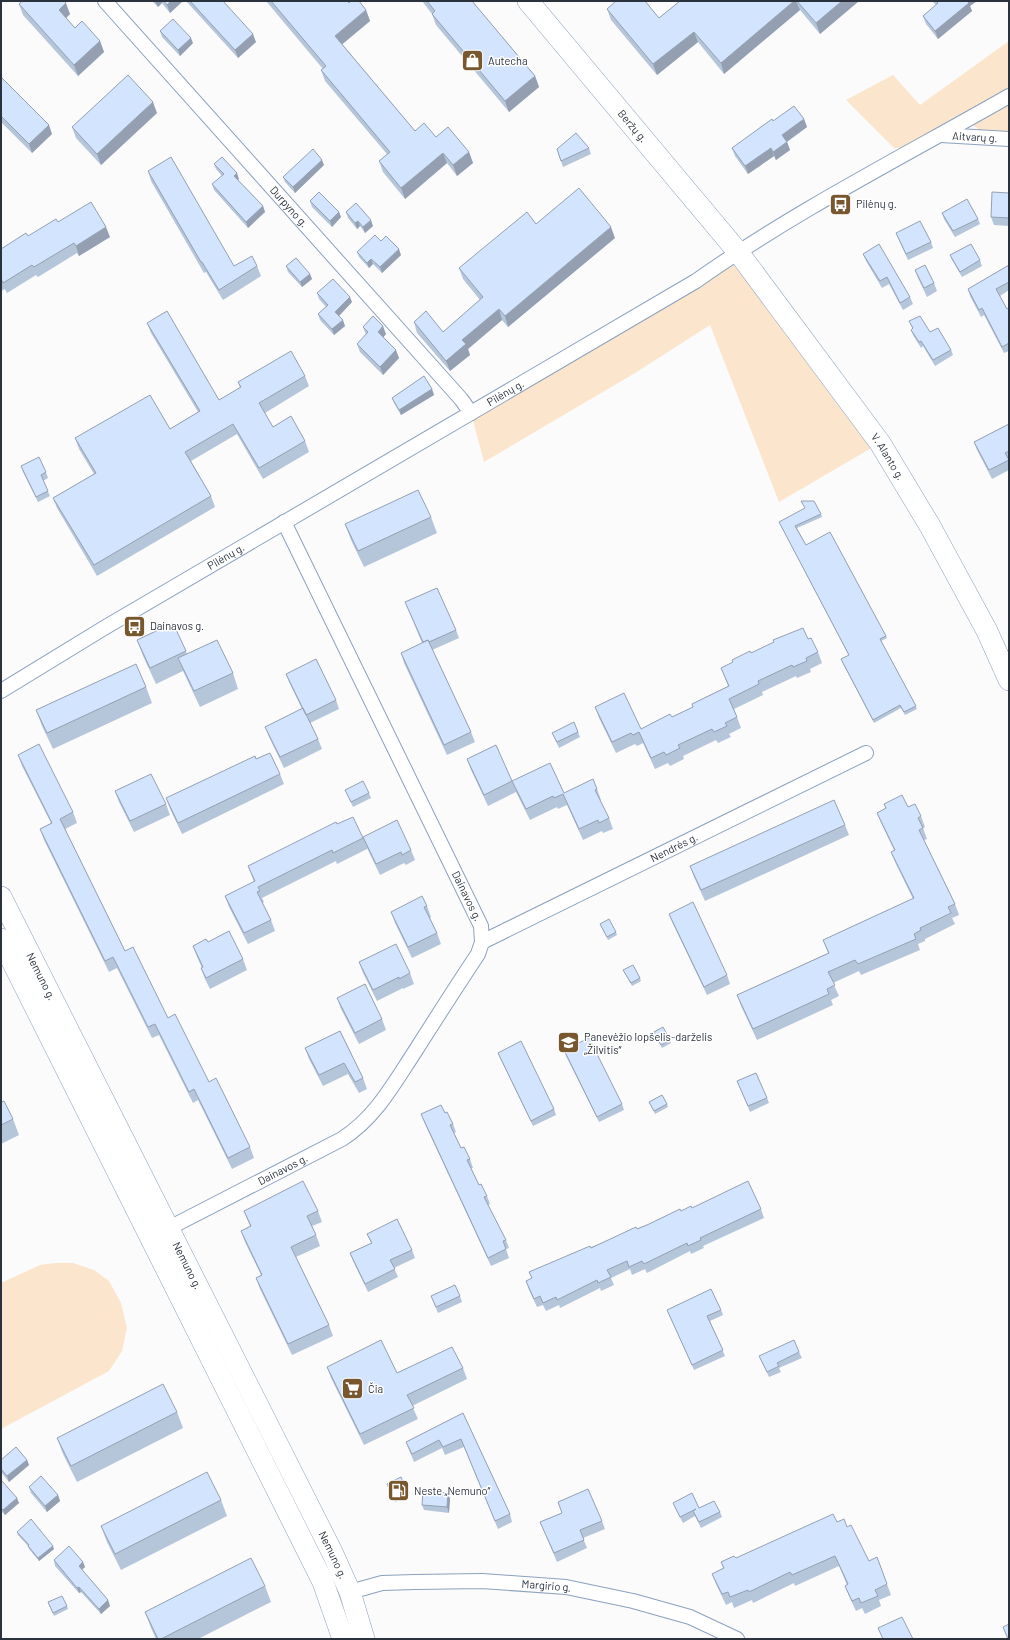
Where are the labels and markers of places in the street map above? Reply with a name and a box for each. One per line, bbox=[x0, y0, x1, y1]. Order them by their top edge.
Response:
shop icon: Autecha bbox=[459, 48, 485, 74]
place label: Autecha bbox=[488, 54, 528, 67]
bus stop icon: Pilėnų g. bbox=[827, 191, 853, 217]
place label: Pilėnų g. bbox=[856, 197, 897, 210]
bus stop icon: Dainavos g. bbox=[121, 613, 147, 639]
place label: Dainavos g. bbox=[150, 619, 204, 632]
school or university icon: Panevėžio lopšelis-darželis „Žilvitis“ bbox=[556, 1030, 582, 1056]
place label: Panevėžio lopšelis-darželis „Žilvitis“ bbox=[584, 1030, 712, 1056]
supermarket icon: Čia bbox=[340, 1376, 366, 1402]
place label: Čia bbox=[368, 1382, 383, 1395]
fuel station icon: Neste „Nemuno“ bbox=[385, 1478, 411, 1504]
place label: Neste „Nemuno“ bbox=[414, 1484, 491, 1497]

